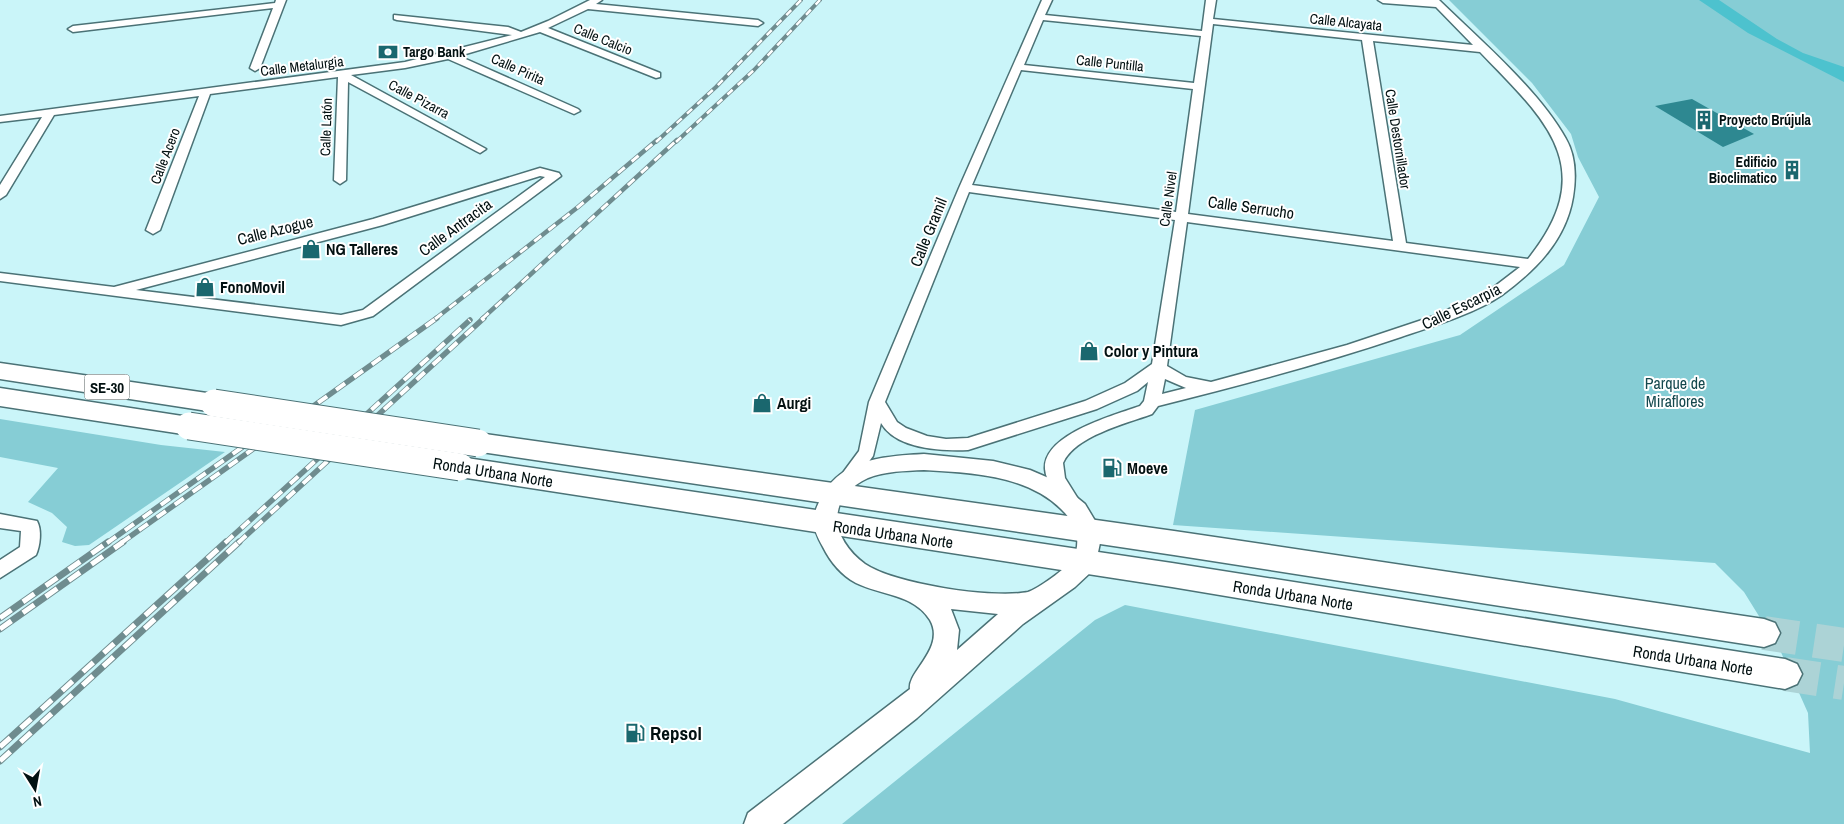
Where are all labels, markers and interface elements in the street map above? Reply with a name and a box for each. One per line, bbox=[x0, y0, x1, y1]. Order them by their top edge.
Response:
street label: Calle Alcayata bbox=[1309, 9, 1384, 35]
street label: Calle Calcio bbox=[571, 19, 635, 59]
bank icon: Targo Bank bbox=[377, 41, 399, 63]
place label: Targo Bank bbox=[403, 43, 466, 61]
street label: Calle Pirita bbox=[488, 49, 548, 89]
street label: Calle Puntilla bbox=[1075, 51, 1145, 76]
street label: Calle Metalurgia bbox=[259, 52, 345, 80]
street label: Calle Pizarra bbox=[385, 75, 453, 123]
street label: Calle Destornillador bbox=[1381, 88, 1415, 190]
street label: Calle Latón bbox=[316, 98, 336, 156]
building icon: Proyecto Brújula bbox=[1693, 109, 1715, 131]
place label: Proyecto Brújula bbox=[1719, 111, 1811, 129]
street label: Calle Acero bbox=[146, 125, 184, 187]
place label: Edificio Bioclimatico bbox=[1709, 153, 1777, 187]
building icon: Edificio Bioclimatico bbox=[1781, 159, 1803, 181]
street label: Calle Nivel bbox=[1155, 170, 1181, 228]
street label: Calle Serrucho bbox=[1207, 190, 1295, 224]
street label: Calle Antracita bbox=[414, 193, 497, 261]
street label: Calle Gramil bbox=[904, 194, 952, 270]
street label: Calle Azogue bbox=[235, 210, 315, 250]
shop icon: NG Talleres bbox=[300, 238, 322, 260]
place label: NG Talleres bbox=[326, 238, 398, 260]
shop icon: FonoMovil bbox=[194, 276, 216, 298]
place label: FonoMovil bbox=[220, 276, 285, 298]
street label: Calle Escarpia bbox=[1418, 277, 1505, 335]
shop icon: Color y Pintura bbox=[1078, 340, 1100, 362]
place label: Color y Pintura bbox=[1104, 340, 1199, 362]
park label: Parque de Miraflores bbox=[1645, 372, 1705, 412]
road number: SE-30 bbox=[84, 374, 130, 400]
shop icon: Aurgi bbox=[751, 392, 773, 414]
place label: Aurgi bbox=[777, 392, 811, 414]
street label: Ronda Urbana Norte bbox=[431, 452, 555, 492]
fuel station icon: Moeve bbox=[1101, 457, 1123, 479]
place label: Moeve bbox=[1127, 457, 1168, 479]
street label: Ronda Urbana Norte bbox=[832, 515, 954, 553]
street label: Ronda Urbana Norte bbox=[1231, 575, 1355, 615]
street label: Ronda Urbana Norte bbox=[1631, 640, 1755, 680]
place label: Repsol bbox=[650, 720, 702, 746]
fuel station icon: Repsol bbox=[624, 722, 646, 744]
north arrow bbox=[10, 764, 60, 814]
text: N bbox=[32, 792, 43, 811]

